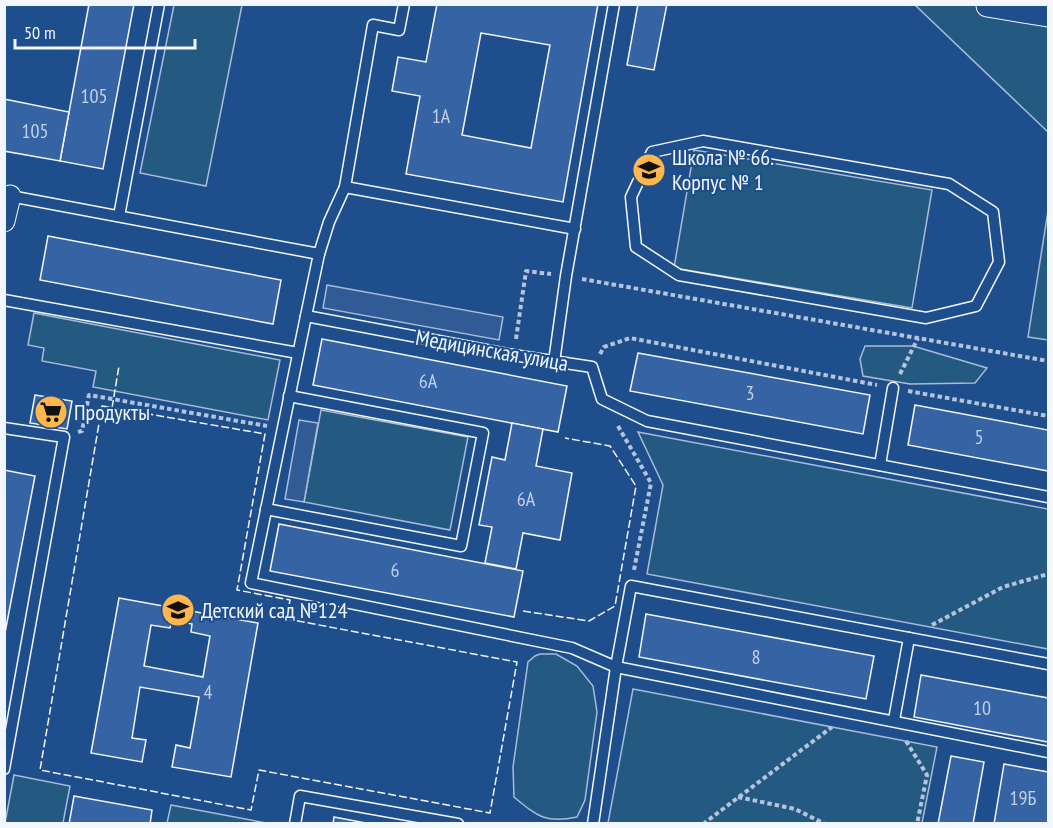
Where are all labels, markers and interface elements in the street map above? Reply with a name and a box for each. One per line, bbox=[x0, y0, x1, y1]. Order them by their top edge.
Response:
scale bar bbox=[15, 12, 195, 50]
text: 50 m bbox=[24, 21, 56, 44]
house number: 105 bbox=[81, 83, 108, 109]
house number: 1А bbox=[432, 103, 451, 129]
house number: 105 bbox=[22, 118, 49, 144]
place label: Школа № 66. Корпус № 1 bbox=[672, 143, 774, 196]
school or university icon: Школа № 66. Корпус № 1 bbox=[631, 152, 667, 188]
street label: Медицинская улица bbox=[414, 323, 570, 377]
house number: 6А bbox=[419, 368, 438, 394]
house number: 3 bbox=[746, 380, 755, 406]
supermarket icon: Продукты bbox=[33, 394, 69, 430]
place label: Продукты bbox=[74, 398, 150, 426]
house number: 5 bbox=[975, 424, 984, 450]
house number: 6А bbox=[517, 486, 536, 512]
house number: 6 bbox=[391, 557, 400, 583]
school or university icon: Детский сад №124 bbox=[160, 592, 196, 628]
place label: Детский сад №124 bbox=[201, 596, 348, 624]
house number: 8 bbox=[752, 644, 761, 670]
house number: 4 bbox=[204, 679, 213, 705]
house number: 10 bbox=[973, 695, 991, 721]
house number: 19Б bbox=[1010, 785, 1037, 811]

